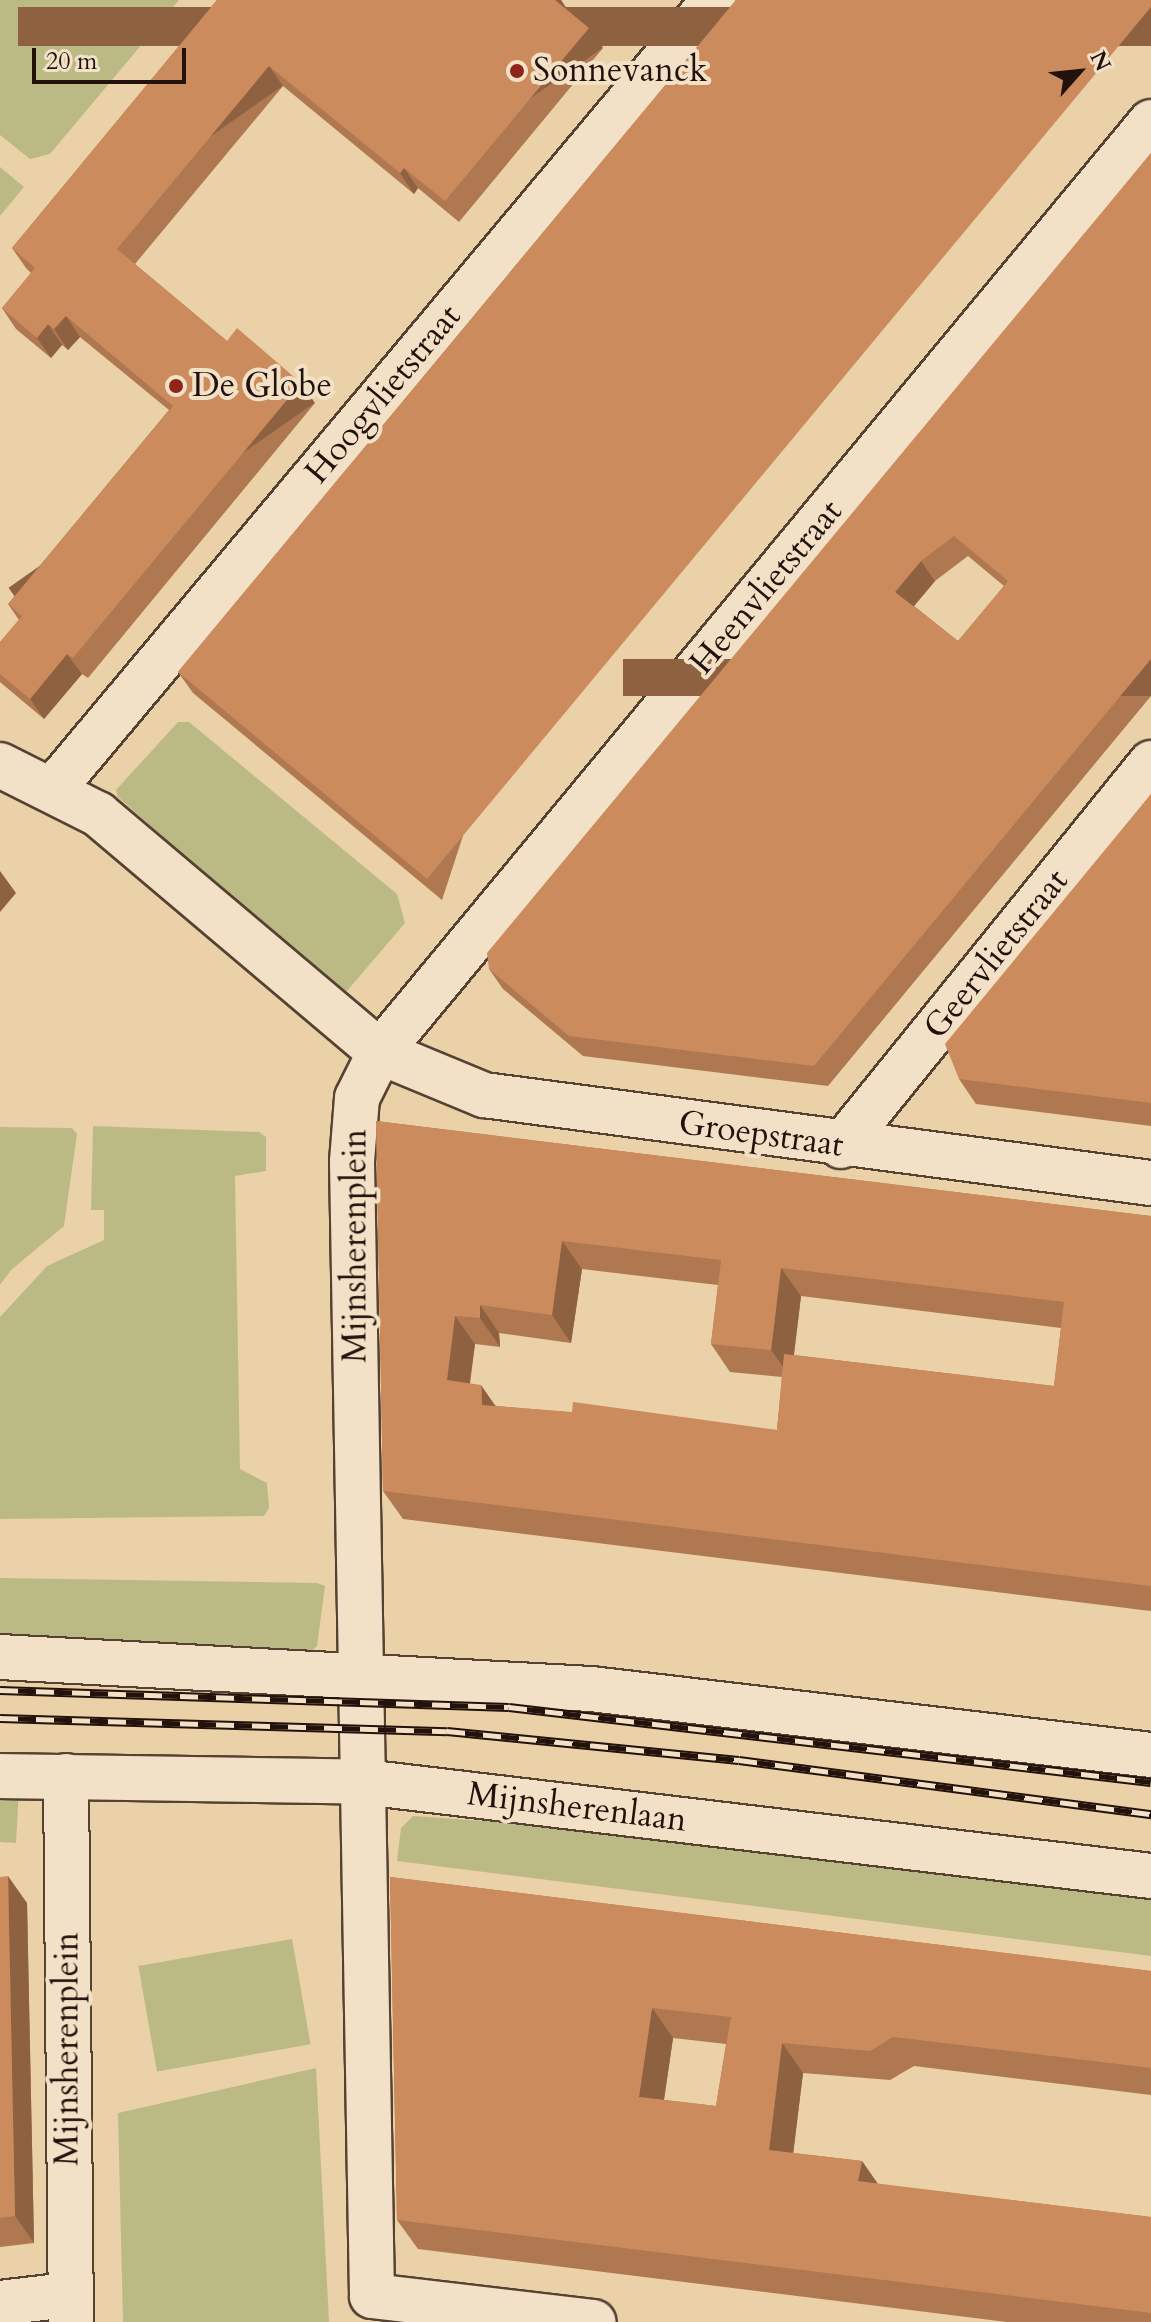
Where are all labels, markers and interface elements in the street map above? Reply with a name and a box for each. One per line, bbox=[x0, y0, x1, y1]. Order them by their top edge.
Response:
scale bar bbox=[36, 32, 190, 82]
north arrow bbox=[1039, 32, 1119, 112]
text: 20 m bbox=[46, 45, 97, 78]
text: N bbox=[1083, 46, 1118, 76]
place label: Sonnevanck bbox=[533, 51, 707, 91]
marker: Sonnevanck bbox=[508, 62, 526, 80]
street label: Hoogvlietstraat bbox=[297, 296, 469, 492]
place label: De Globe bbox=[192, 366, 332, 406]
marker: De Globe bbox=[167, 377, 185, 395]
street label: Heenvlietstraat bbox=[681, 492, 851, 682]
street label: Geervlietstraat bbox=[915, 861, 1077, 1047]
street label: Groepstraat bbox=[676, 1102, 846, 1166]
street label: Mijnsherenplein bbox=[335, 1129, 375, 1363]
street label: Mijnsherenlaan bbox=[465, 1773, 689, 1841]
street label: Mijnsherenplein bbox=[47, 1932, 87, 2166]

